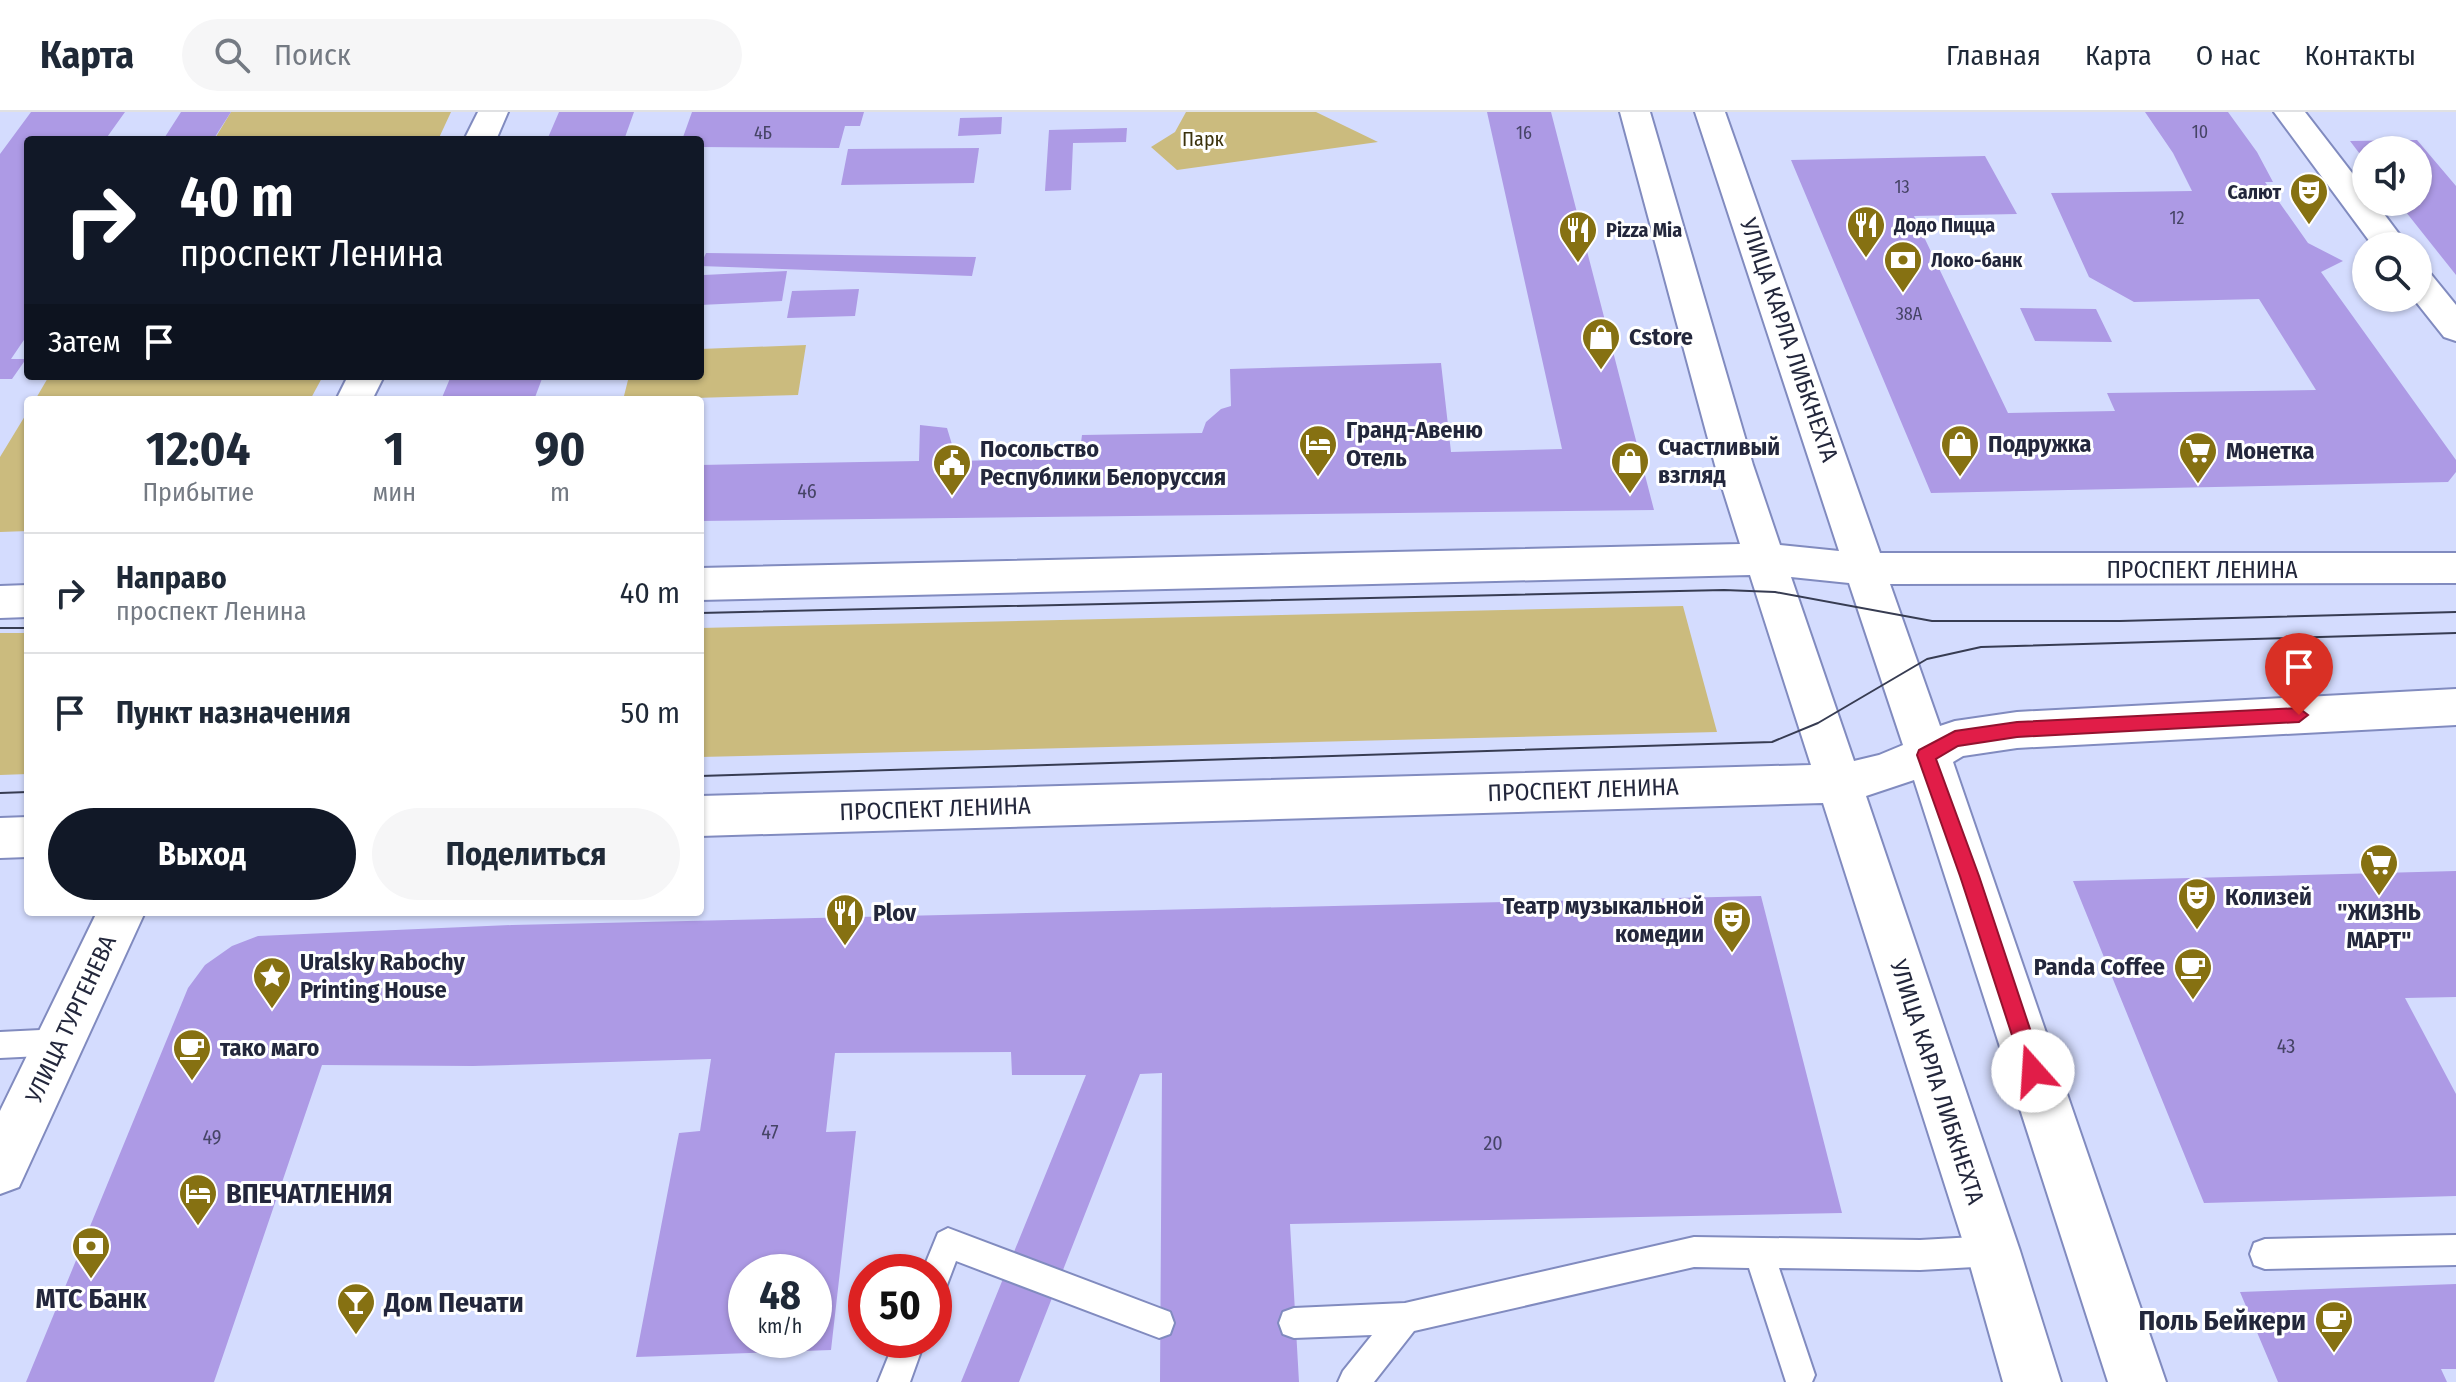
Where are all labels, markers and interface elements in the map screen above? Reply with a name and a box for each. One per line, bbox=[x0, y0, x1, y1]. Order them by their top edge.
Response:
search box bbox=[182, 19, 742, 91]
text: Карта bbox=[40, 32, 134, 78]
icon: search bbox=[210, 33, 254, 77]
text: Поиск bbox=[274, 37, 351, 73]
text: Главная bbox=[1946, 39, 2041, 72]
text: Карта bbox=[2085, 39, 2152, 72]
text: О нас bbox=[2196, 39, 2261, 72]
text: Контакты bbox=[2305, 39, 2416, 72]
house number: 10 bbox=[2192, 121, 2208, 143]
house number: 4Б bbox=[754, 122, 772, 144]
house number: 16 bbox=[1516, 122, 1532, 144]
park label: Парк bbox=[1182, 127, 1225, 151]
map controls bbox=[2352, 136, 2432, 312]
button: sound bbox=[2352, 136, 2432, 216]
text: 40 m bbox=[180, 164, 294, 231]
icon: right bbox=[48, 168, 152, 272]
theatre icon: Салют bbox=[2288, 171, 2330, 226]
house number: 13 bbox=[1894, 176, 1910, 198]
place label: Салют bbox=[2228, 180, 2281, 204]
restaurant icon: Додо Пицца bbox=[1845, 204, 1887, 259]
house number: 12 bbox=[2170, 207, 2185, 229]
restaurant icon: Pizza Mia bbox=[1557, 209, 1599, 264]
place label: Додо Пицца bbox=[1893, 213, 1995, 237]
street label: УЛИЦА КАРЛА ЛИБКНЕХТА bbox=[1734, 214, 1844, 466]
place label: Pizza Mia bbox=[1606, 218, 1682, 242]
text: проспект Ленина bbox=[180, 232, 444, 276]
button: search bbox=[2352, 232, 2432, 312]
bank icon: Локо-банк bbox=[1882, 239, 1924, 294]
place label: Локо-банк bbox=[1931, 248, 2023, 272]
house number: 38А bbox=[1896, 303, 1923, 325]
shop icon: Cstore bbox=[1580, 316, 1622, 371]
icon: arrive bbox=[137, 320, 181, 364]
place label: Cstore bbox=[1629, 323, 1693, 351]
text: Затем bbox=[48, 324, 121, 360]
place label: Гранд-Авеню Отель bbox=[1346, 416, 1483, 472]
text: 12:04 bbox=[146, 420, 250, 478]
text: 1 bbox=[384, 420, 404, 478]
text: 90 bbox=[535, 420, 586, 478]
hotel icon: Гранд-Авеню Отель bbox=[1297, 423, 1339, 478]
shop icon: Подружка bbox=[1939, 423, 1981, 478]
place label: Подружка bbox=[1988, 430, 2091, 458]
supermarket icon: Монетка bbox=[2177, 430, 2219, 485]
place label: Счастливый взгляд bbox=[1658, 433, 1780, 489]
place label: Посольство Республики Белоруссия bbox=[980, 435, 1226, 491]
place label: Монетка bbox=[2226, 437, 2314, 465]
shop icon: Счастливый взгляд bbox=[1609, 440, 1651, 495]
public building icon: Посольство Республики Белоруссия bbox=[931, 442, 973, 497]
text: Прибытие bbox=[142, 477, 254, 508]
text: мин bbox=[372, 477, 416, 508]
text: m bbox=[550, 477, 570, 508]
house number: 46 bbox=[797, 479, 817, 503]
street label: ПРОСПЕКТ ЛЕНИНА bbox=[2106, 556, 2298, 584]
text: Направо bbox=[116, 560, 227, 596]
icon: right bbox=[48, 571, 92, 615]
text: 40 m bbox=[620, 575, 680, 611]
text: проспект Ленина bbox=[116, 596, 306, 627]
pin bbox=[2265, 633, 2333, 715]
icon: arrive bbox=[2277, 645, 2321, 689]
icon: arrive bbox=[48, 691, 92, 735]
text: Пункт назначения bbox=[116, 695, 351, 731]
text: 50 m bbox=[620, 695, 680, 731]
street label: ПРОСПЕКТ ЛЕНИНА bbox=[1487, 773, 1679, 807]
street label: ПРОСПЕКТ ЛЕНИНА bbox=[839, 792, 1031, 826]
button: Выход bbox=[48, 808, 356, 900]
button: Поделиться bbox=[372, 808, 680, 900]
supermarket icon: "ЖИЗНЬ МАРТ" bbox=[2358, 842, 2400, 897]
theatre icon: Колизей bbox=[2176, 876, 2218, 931]
place label: Колизей bbox=[2225, 883, 2312, 911]
restaurant icon: Plov bbox=[824, 892, 866, 947]
place label: Театр музыкальной комедии bbox=[1503, 892, 1704, 948]
place label: "ЖИЗНЬ МАРТ" bbox=[2337, 898, 2421, 954]
place label: Plov bbox=[873, 899, 917, 927]
theatre icon: Театр музыкальной комедии bbox=[1711, 899, 1753, 954]
street label: УЛИЦА ТУРГЕНЕВА bbox=[20, 930, 122, 1108]
cafe icon: Panda Coffee bbox=[2172, 946, 2214, 1001]
place label: Uralsky Rabochy Printing House bbox=[300, 948, 465, 1004]
place label: Panda Coffee bbox=[2034, 953, 2165, 981]
place icon: Uralsky Rabochy Printing House bbox=[251, 955, 293, 1010]
street label: УЛИЦА КАРЛА ЛИБКНЕХТА bbox=[1884, 955, 1990, 1208]
cafe icon: тако маго bbox=[171, 1027, 213, 1082]
position arrow bbox=[1991, 1029, 2075, 1113]
place label: тако маго bbox=[220, 1034, 319, 1062]
house number: 43 bbox=[2277, 1034, 2295, 1058]
house number: 47 bbox=[761, 1120, 779, 1144]
house number: 49 bbox=[202, 1125, 222, 1149]
house number: 20 bbox=[1483, 1131, 1503, 1155]
hotel icon: ВПЕЧАТЛЕНИЯ bbox=[177, 1172, 219, 1227]
place label: ВПЕЧАТЛЕНИЯ bbox=[226, 1177, 393, 1210]
bank icon: МТС Банк bbox=[70, 1225, 112, 1280]
speed limit sign: 50 bbox=[848, 1254, 952, 1358]
text: 48 bbox=[759, 1272, 801, 1320]
bar icon: Дом Печати bbox=[335, 1281, 377, 1336]
place label: МТС Банк bbox=[36, 1282, 147, 1315]
place label: Дом Печати bbox=[383, 1286, 524, 1319]
cafe icon: Поль Бейкери bbox=[2313, 1299, 2355, 1354]
place label: Поль Бейкери bbox=[2139, 1304, 2306, 1337]
text: km/h bbox=[758, 1314, 802, 1338]

